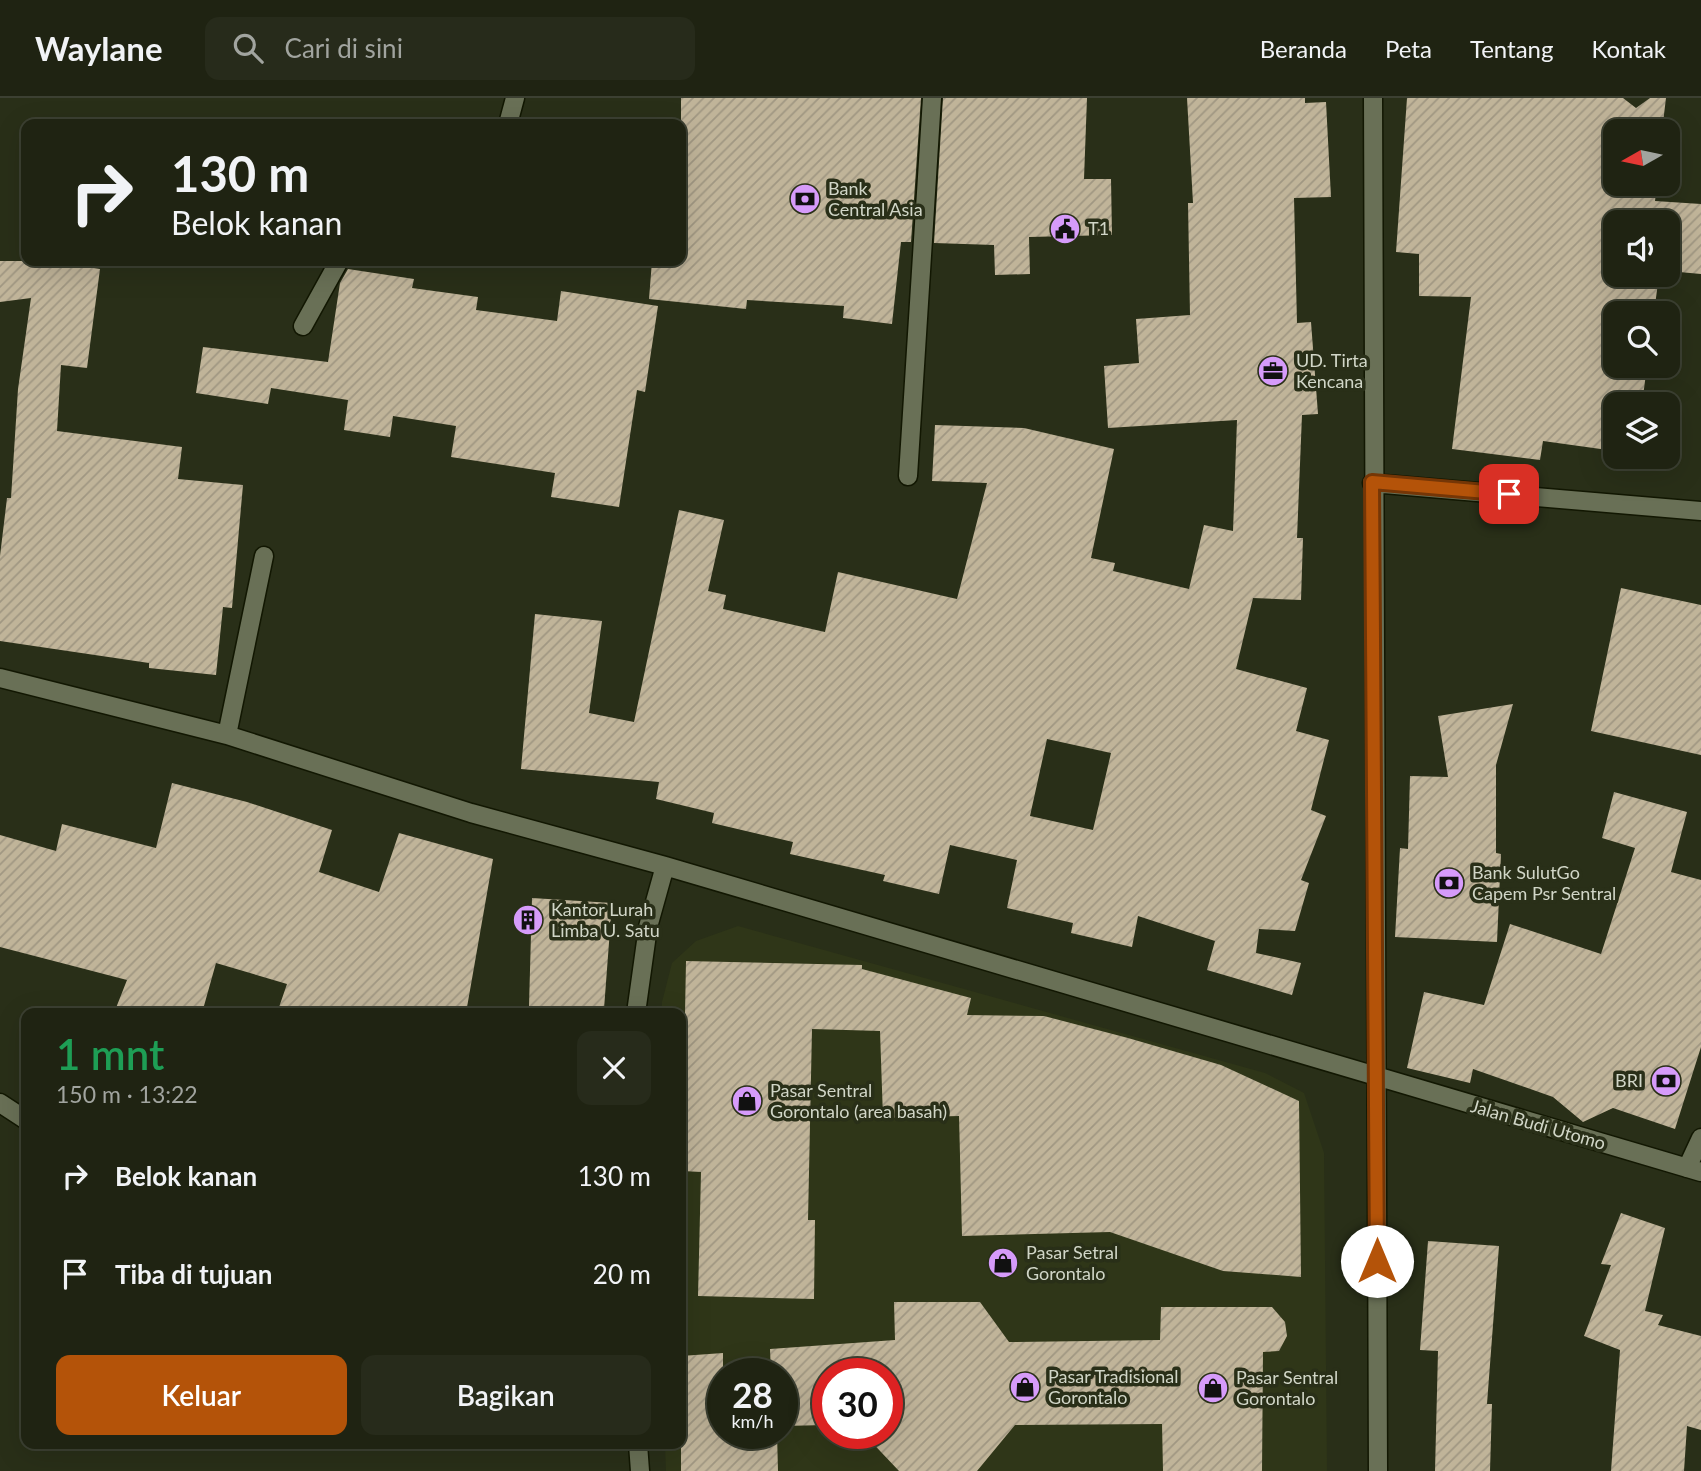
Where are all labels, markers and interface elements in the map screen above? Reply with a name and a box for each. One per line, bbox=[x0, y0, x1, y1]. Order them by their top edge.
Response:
search box bbox=[205, 17, 695, 80]
text: Waylane bbox=[35, 28, 163, 68]
icon: search bbox=[229, 29, 267, 67]
text: Cari di sini bbox=[285, 32, 403, 64]
text: Beranda bbox=[1260, 34, 1347, 63]
text: Peta bbox=[1385, 34, 1432, 63]
text: Tentang bbox=[1470, 34, 1553, 63]
text: Kontak bbox=[1591, 34, 1666, 63]
north arrow bbox=[1603, 119, 1680, 196]
map controls bbox=[1603, 119, 1680, 469]
text: 130 m bbox=[171, 144, 309, 202]
icon: right bbox=[56, 147, 147, 238]
place label: Bank Central Asia bbox=[828, 177, 923, 220]
bank icon: Bank Central Asia bbox=[788, 182, 822, 216]
text: Belok kanan bbox=[171, 203, 342, 242]
button: sound bbox=[1603, 210, 1680, 287]
public building icon: T1 bbox=[1048, 212, 1082, 246]
place label: T1 bbox=[1088, 217, 1109, 239]
button: search bbox=[1603, 301, 1680, 378]
place label: UD. Tirta Kencana bbox=[1296, 349, 1368, 392]
office icon: UD. Tirta Kencana bbox=[1256, 354, 1290, 388]
button: layers bbox=[1603, 392, 1680, 469]
pin bbox=[1479, 464, 1539, 524]
icon: arrive bbox=[1490, 475, 1528, 513]
place label: Bank SulutGo Capem Psr Sentral bbox=[1472, 861, 1616, 904]
bank icon: Bank SulutGo Capem Psr Sentral bbox=[1432, 866, 1466, 900]
place label: Kantor Lurah Limba U. Satu bbox=[551, 898, 660, 941]
building icon: Kantor Lurah Limba U. Satu bbox=[511, 903, 545, 937]
text: 1 mnt bbox=[56, 1029, 164, 1079]
button: close bbox=[577, 1031, 651, 1105]
bank icon: BRI bbox=[1649, 1064, 1683, 1098]
place label: BRI bbox=[1615, 1069, 1643, 1091]
place label: Pasar Sentral Gorontalo (area basah) bbox=[770, 1079, 947, 1122]
text: 150 m · 13:22 bbox=[56, 1080, 198, 1108]
shop icon: Pasar Sentral Gorontalo (area basah) bbox=[730, 1084, 764, 1118]
street label: Jalan Budi Utomo bbox=[1468, 1094, 1608, 1154]
icon: right bbox=[56, 1157, 94, 1195]
text: Belok kanan bbox=[115, 1160, 257, 1192]
text: 130 m bbox=[578, 1160, 651, 1192]
position arrow bbox=[1340, 1224, 1414, 1298]
place label: Pasar Setral Gorontalo bbox=[1026, 1241, 1118, 1284]
shop icon: Pasar Setral Gorontalo bbox=[986, 1246, 1020, 1280]
icon: arrive bbox=[56, 1255, 94, 1293]
text: Tiba di tujuan bbox=[115, 1258, 273, 1290]
text: 20 m bbox=[593, 1258, 651, 1290]
button: Keluar bbox=[56, 1355, 347, 1435]
button: Bagikan bbox=[361, 1355, 651, 1435]
speed limit sign: 30 bbox=[812, 1358, 903, 1449]
place label: Pasar Tradisional Gorontalo bbox=[1048, 1365, 1178, 1408]
place label: Pasar Sentral Gorontalo bbox=[1236, 1366, 1338, 1409]
shop icon: Pasar Tradisional Gorontalo bbox=[1008, 1370, 1042, 1404]
shop icon: Pasar Sentral Gorontalo bbox=[1196, 1371, 1230, 1405]
text: 28 bbox=[732, 1373, 773, 1415]
text: km/h bbox=[731, 1410, 774, 1432]

